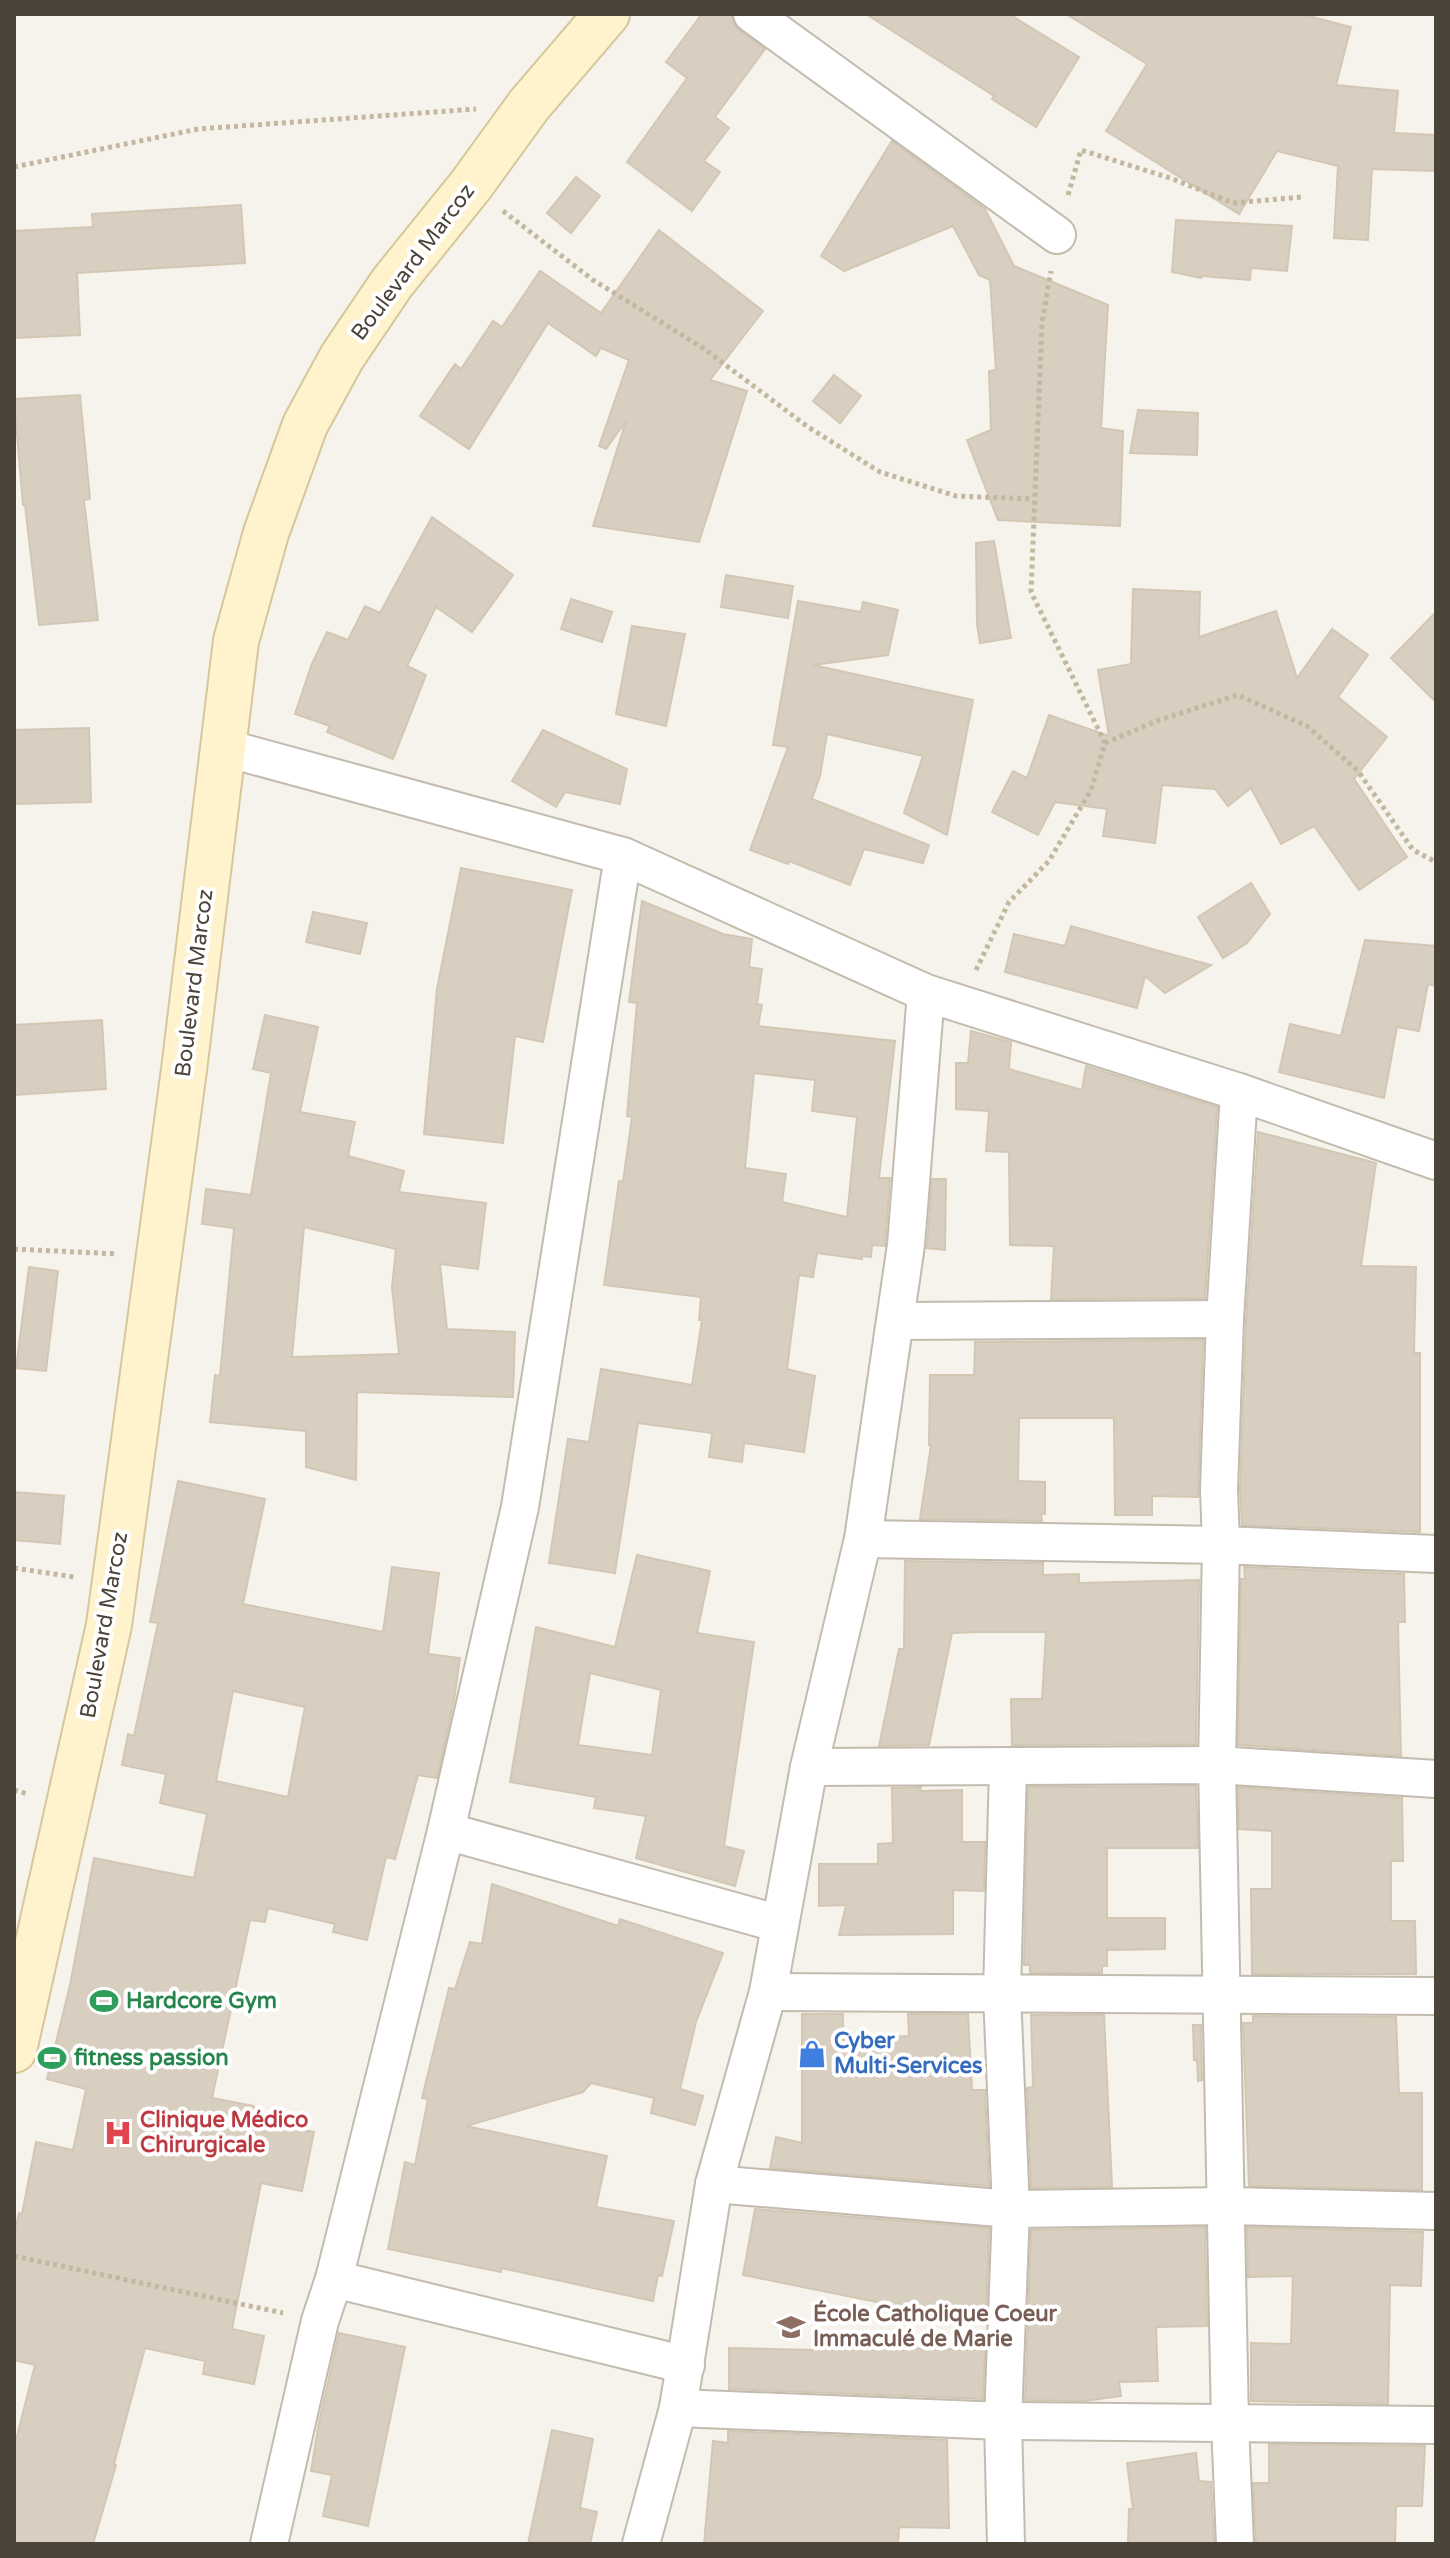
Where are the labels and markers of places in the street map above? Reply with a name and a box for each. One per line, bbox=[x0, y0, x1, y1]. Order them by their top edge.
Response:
sports icon: Hardcore Gym bbox=[89, 1986, 119, 2016]
place label: Hardcore Gym bbox=[126, 1988, 277, 2014]
place label: Cyber Multi-Services bbox=[834, 2028, 983, 2079]
shop icon: Cyber Multi-Services bbox=[797, 2039, 827, 2069]
sports icon: fitness passion bbox=[37, 2043, 67, 2073]
place label: fitness passion bbox=[74, 2045, 229, 2071]
place label: Clinique Médico Chirurgicale bbox=[140, 2107, 308, 2158]
hospital icon: Clinique Médico Chirurgicale bbox=[103, 2118, 133, 2148]
place label: École Catholique Coeur Immaculé de Marie bbox=[813, 2300, 1058, 2352]
school or university icon: École Catholique Coeur Immaculé de Marie bbox=[776, 2312, 806, 2342]

